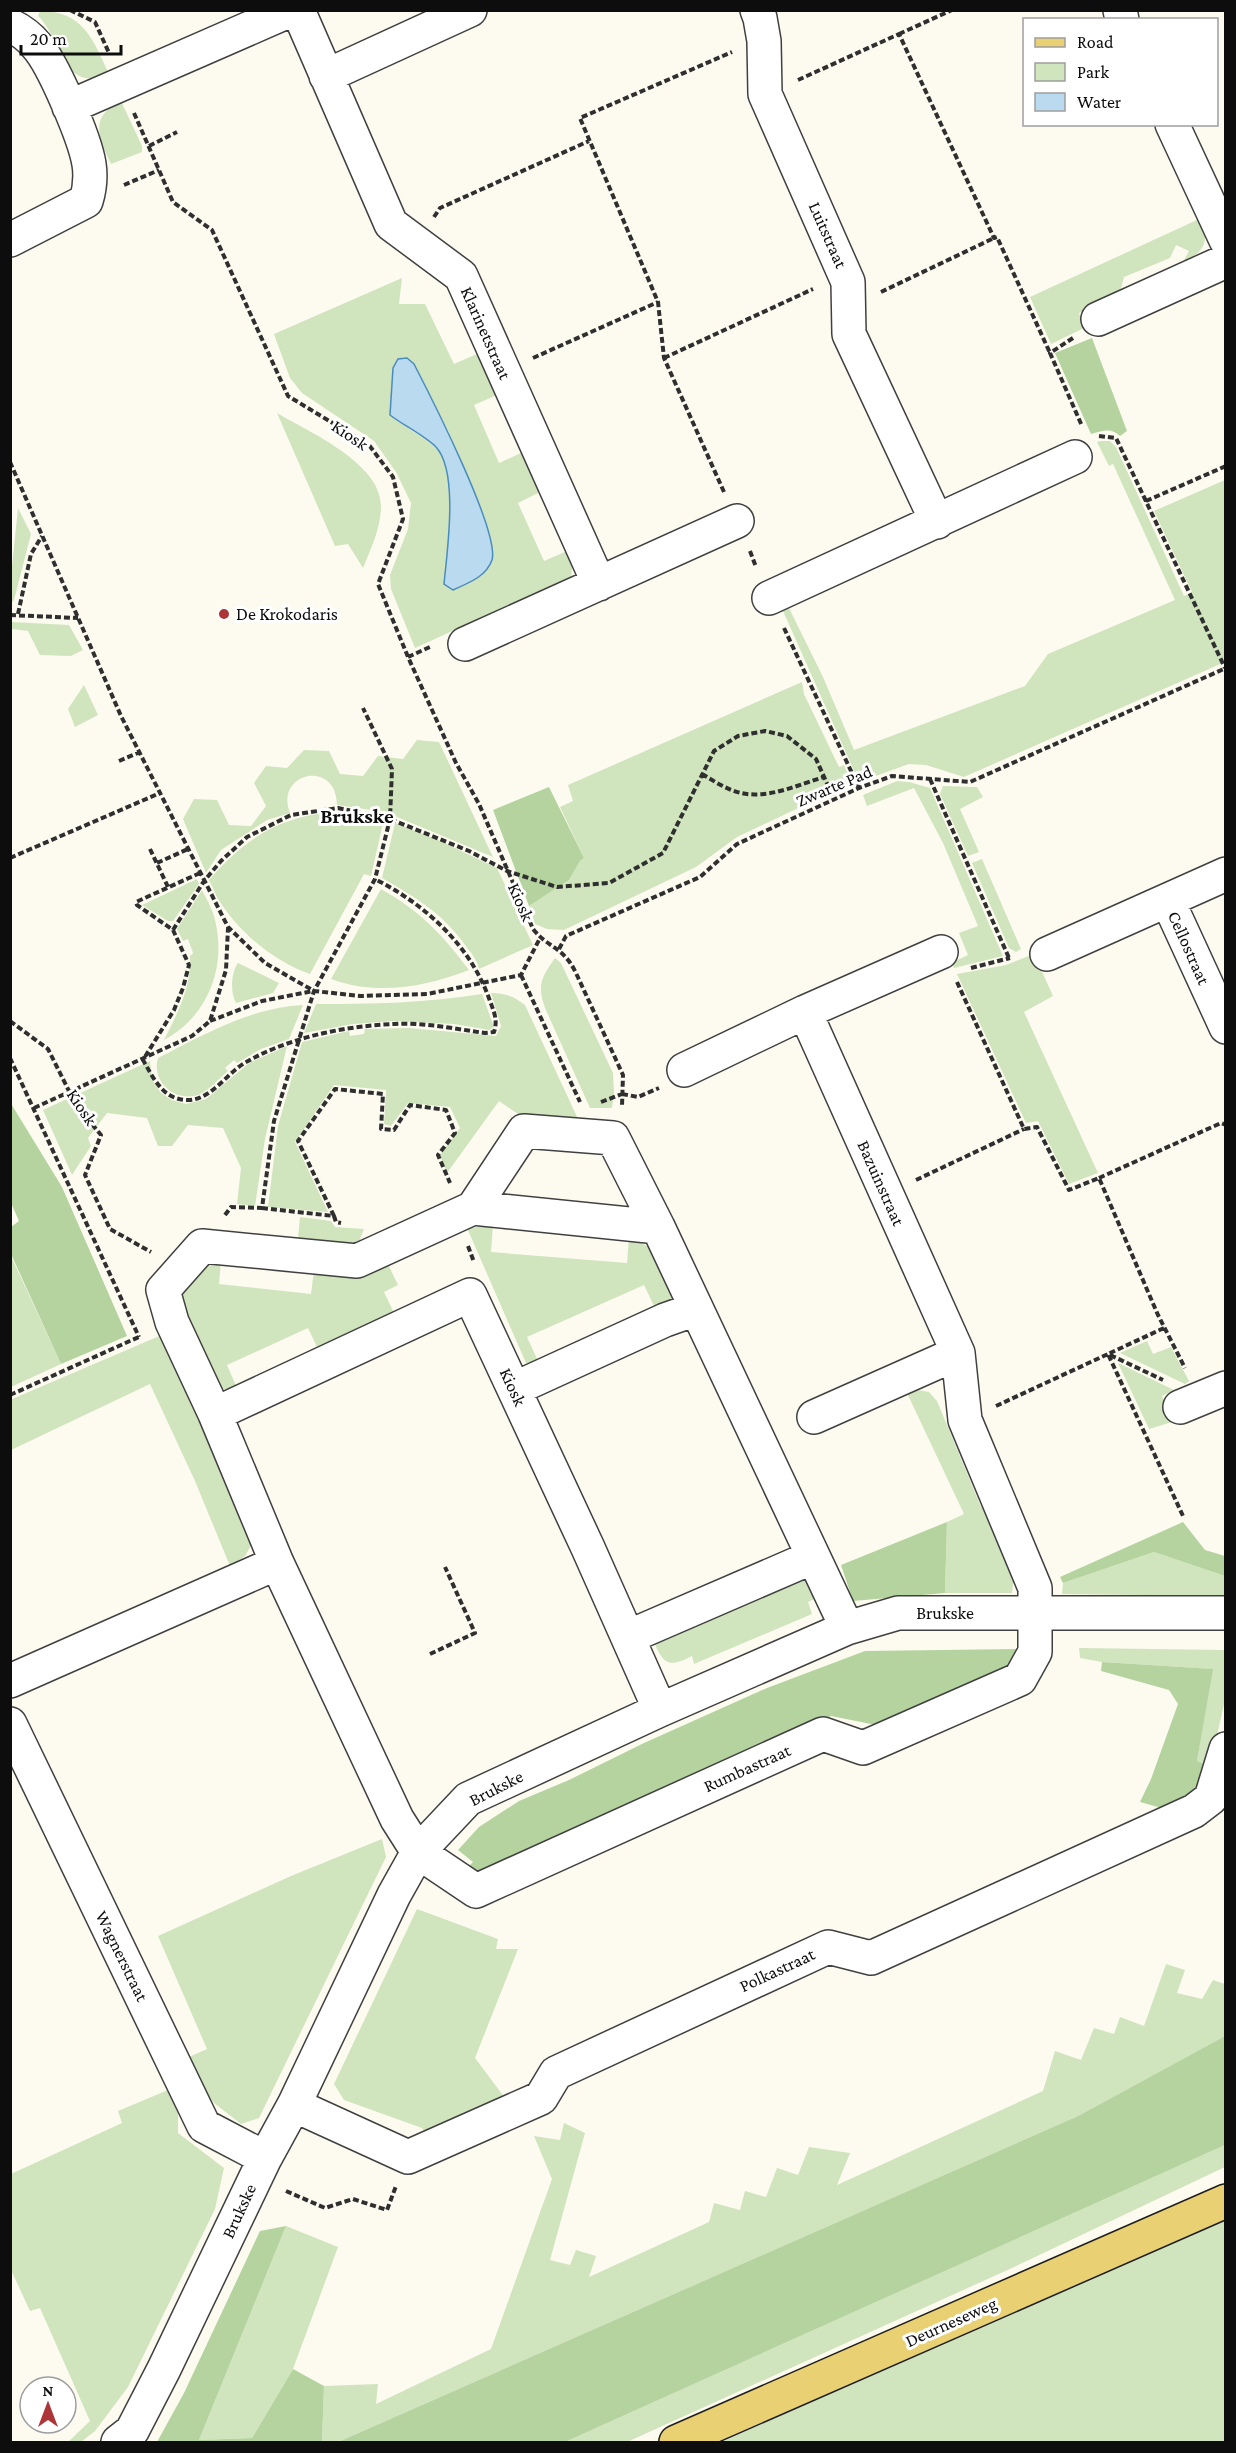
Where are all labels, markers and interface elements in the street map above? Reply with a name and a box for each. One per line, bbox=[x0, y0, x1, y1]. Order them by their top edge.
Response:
scale bar bbox=[21, 18, 122, 56]
legend bbox=[1023, 18, 1218, 126]
text: 20 m bbox=[30, 29, 67, 49]
text: Road bbox=[1077, 32, 1114, 52]
text: Park bbox=[1077, 62, 1109, 82]
text: Water bbox=[1077, 92, 1122, 112]
street label: Luitstraat bbox=[805, 199, 852, 272]
street label: Klarinetstraat bbox=[457, 283, 516, 383]
street label: Kiosk bbox=[328, 416, 372, 455]
place label: De Krokodaris bbox=[236, 604, 338, 624]
marker: De Krokodaris bbox=[217, 607, 231, 621]
street label: Zwarte Pad bbox=[793, 761, 875, 811]
district label: Brukske bbox=[320, 804, 394, 828]
street label: Kiosk bbox=[504, 880, 538, 925]
street label: Cellostraat bbox=[1164, 908, 1215, 989]
street label: Kiosk bbox=[63, 1085, 102, 1129]
street label: Bazuinstraat bbox=[853, 1137, 909, 1230]
street label: Kiosk bbox=[496, 1365, 531, 1410]
street label: Brukske bbox=[916, 1603, 974, 1623]
street label: Rumbastraat bbox=[700, 1740, 795, 1796]
street label: Brukske bbox=[466, 1766, 526, 1810]
street label: Wagnerstraat bbox=[91, 1907, 153, 2005]
street label: Polkastraat bbox=[736, 1943, 819, 1996]
street label: Brukske bbox=[218, 2181, 260, 2241]
street label: Deurneseweg bbox=[902, 2293, 1000, 2351]
north arrow bbox=[18, 2375, 78, 2435]
text: N bbox=[43, 2382, 54, 2399]

